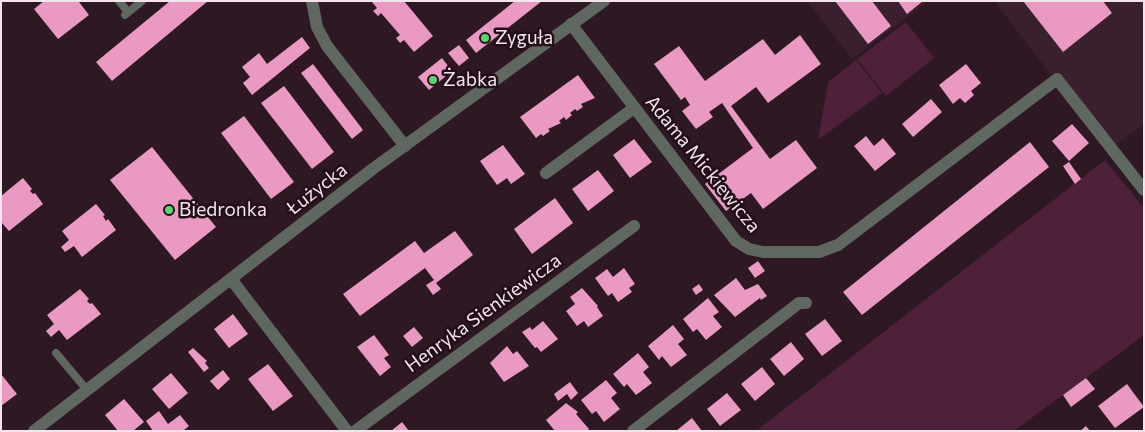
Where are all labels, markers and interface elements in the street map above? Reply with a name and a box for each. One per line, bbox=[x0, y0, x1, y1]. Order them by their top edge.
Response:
place label: Zyguła bbox=[495, 27, 553, 49]
marker: Zyguła bbox=[479, 32, 491, 44]
place label: Żabka bbox=[443, 69, 497, 91]
marker: Żabka bbox=[427, 74, 439, 86]
street label: Adama Mickiewicza bbox=[641, 91, 765, 237]
street label: Łużycka bbox=[282, 158, 352, 220]
place label: Biedronka bbox=[179, 199, 267, 221]
marker: Biedronka bbox=[163, 204, 175, 216]
street label: Henryka Sienkiewicza bbox=[401, 249, 565, 377]

